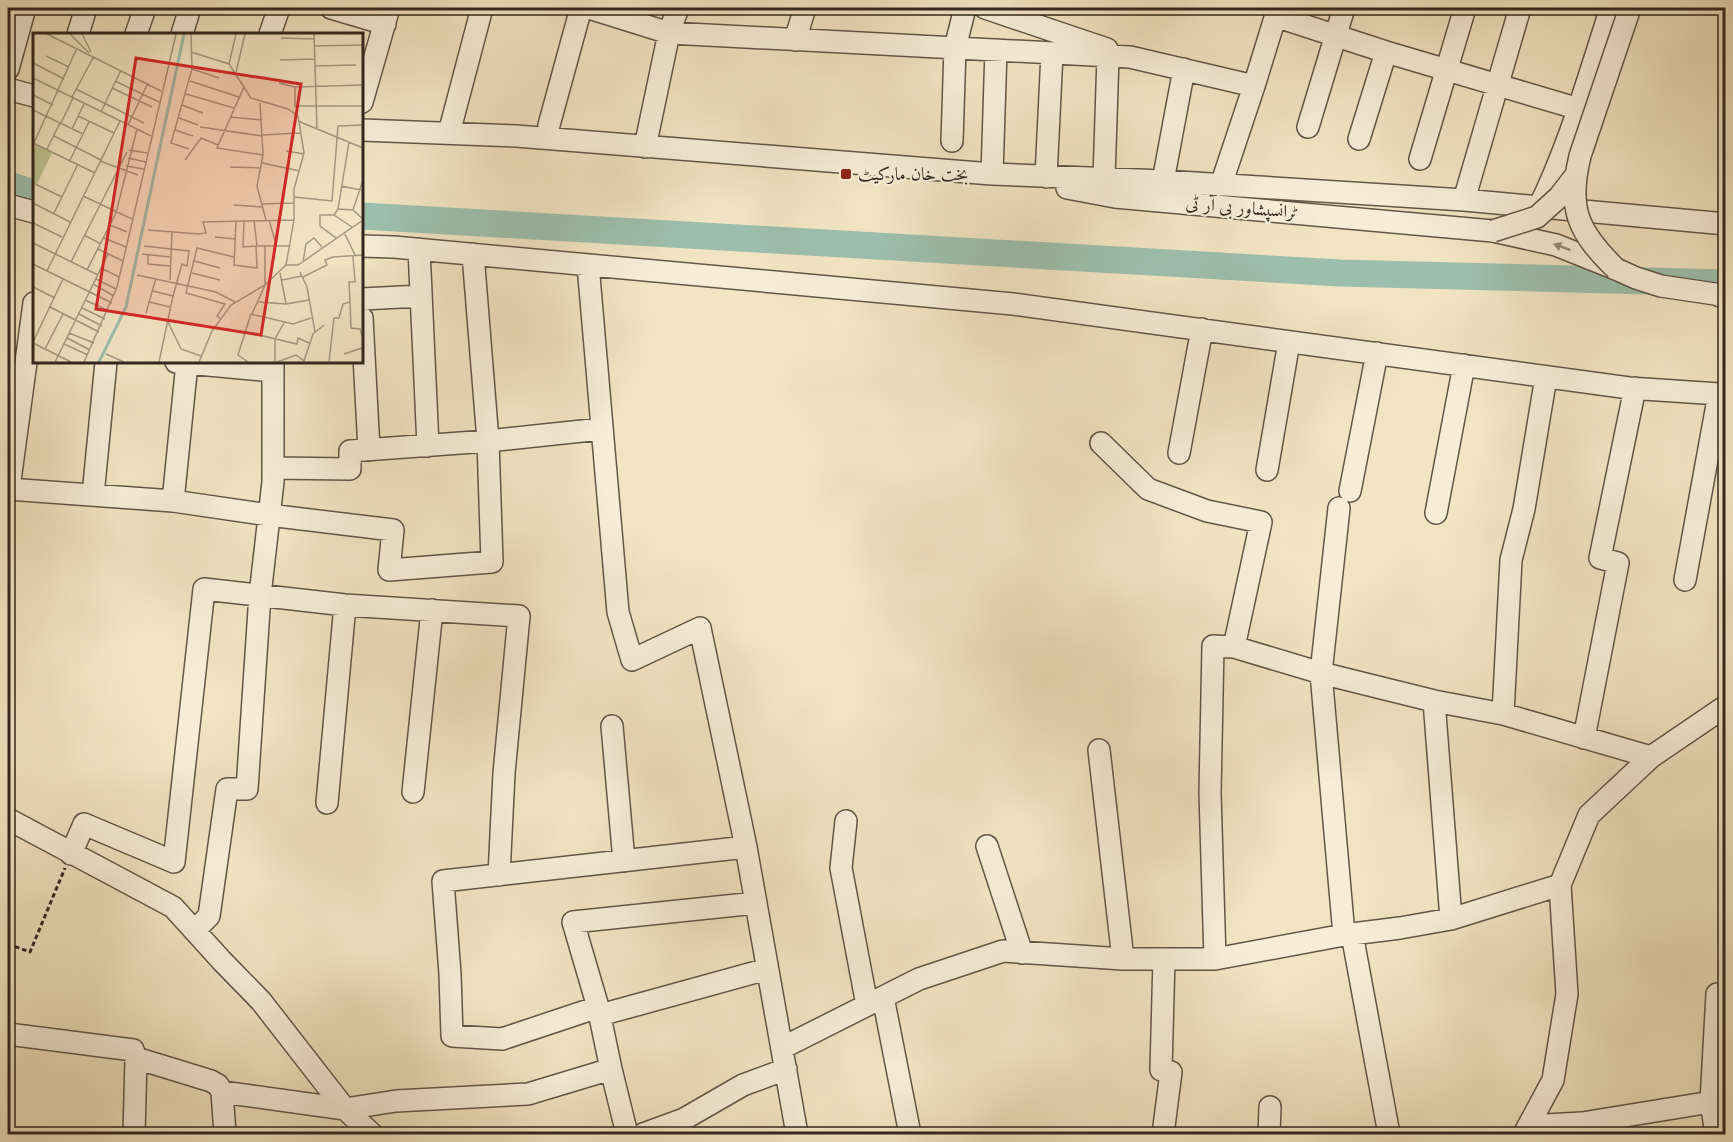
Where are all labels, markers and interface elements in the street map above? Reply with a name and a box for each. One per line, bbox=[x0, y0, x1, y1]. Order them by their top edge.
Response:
inset map bbox=[33, 33, 363, 363]
place label: بخت خان مارکیٹ bbox=[858, 162, 968, 187]
marker: بخت خان مارکیٹ bbox=[839, 167, 853, 181]
street label: ٹرانسپشاور بی آر ٹی bbox=[1185, 191, 1299, 225]
one-way arrow bbox=[1552, 242, 1570, 252]

